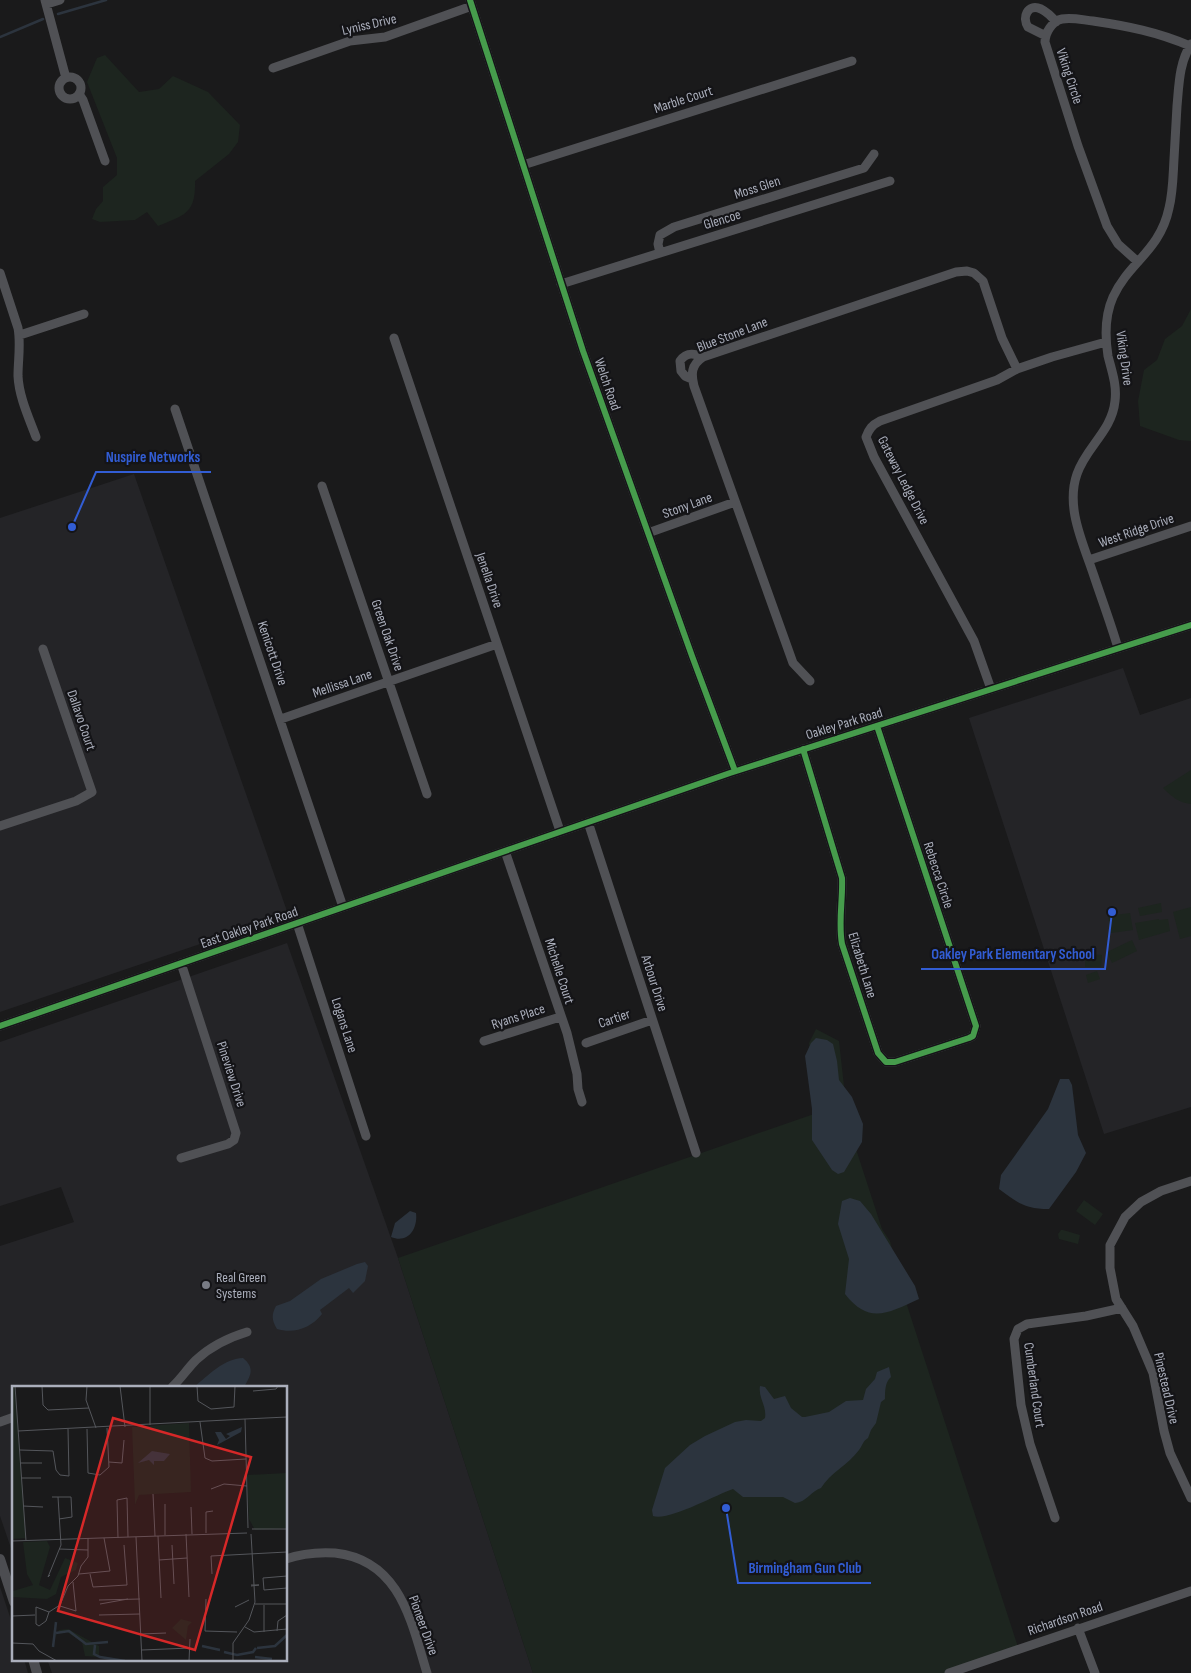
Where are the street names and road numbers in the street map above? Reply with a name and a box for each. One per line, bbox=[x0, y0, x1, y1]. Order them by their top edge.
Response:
street label: Lyniss Drive bbox=[340, 10, 398, 39]
street label: Viking Circle bbox=[1053, 46, 1087, 106]
street label: Marble Court bbox=[652, 82, 715, 117]
street label: Moss Glen bbox=[732, 172, 782, 203]
street label: Glencoe bbox=[701, 206, 743, 233]
street label: Blue Stone Lane bbox=[694, 313, 770, 356]
street label: Viking Drive bbox=[1112, 330, 1137, 387]
street label: Welch Road bbox=[591, 356, 624, 413]
street label: Gateway Ledge Drive bbox=[874, 433, 933, 527]
street label: Stony Lane bbox=[660, 489, 714, 522]
street label: West Ridge Drive bbox=[1096, 510, 1176, 551]
street label: Jenella Drive bbox=[472, 549, 507, 610]
street label: Green Oak Drive bbox=[367, 597, 408, 673]
street label: Kenicott Drive bbox=[254, 619, 291, 688]
street label: Mellissa Lane bbox=[310, 665, 374, 702]
street label: Dallavo Court bbox=[63, 688, 100, 753]
street label: Oakley Park Road bbox=[804, 704, 885, 743]
street label: Rebecca Circle bbox=[920, 840, 957, 911]
street label: East Oakley Park Road bbox=[198, 903, 300, 952]
street label: Elizabeth Lane bbox=[844, 930, 881, 1000]
street label: Michelle Court bbox=[541, 936, 578, 1006]
street label: Arbour Drive bbox=[637, 952, 672, 1014]
street label: Logans Lane bbox=[328, 995, 361, 1055]
street label: Ryans Place bbox=[489, 1000, 547, 1033]
street label: Cartier bbox=[596, 1005, 632, 1032]
street label: Pineview Drive bbox=[213, 1039, 250, 1109]
street label: Cumberland Court bbox=[1020, 1341, 1049, 1429]
street label: Pinestead Drive bbox=[1150, 1351, 1183, 1426]
street label: Pioneer Drive bbox=[405, 1593, 442, 1657]
street label: Richardson Road bbox=[1025, 1598, 1105, 1639]

